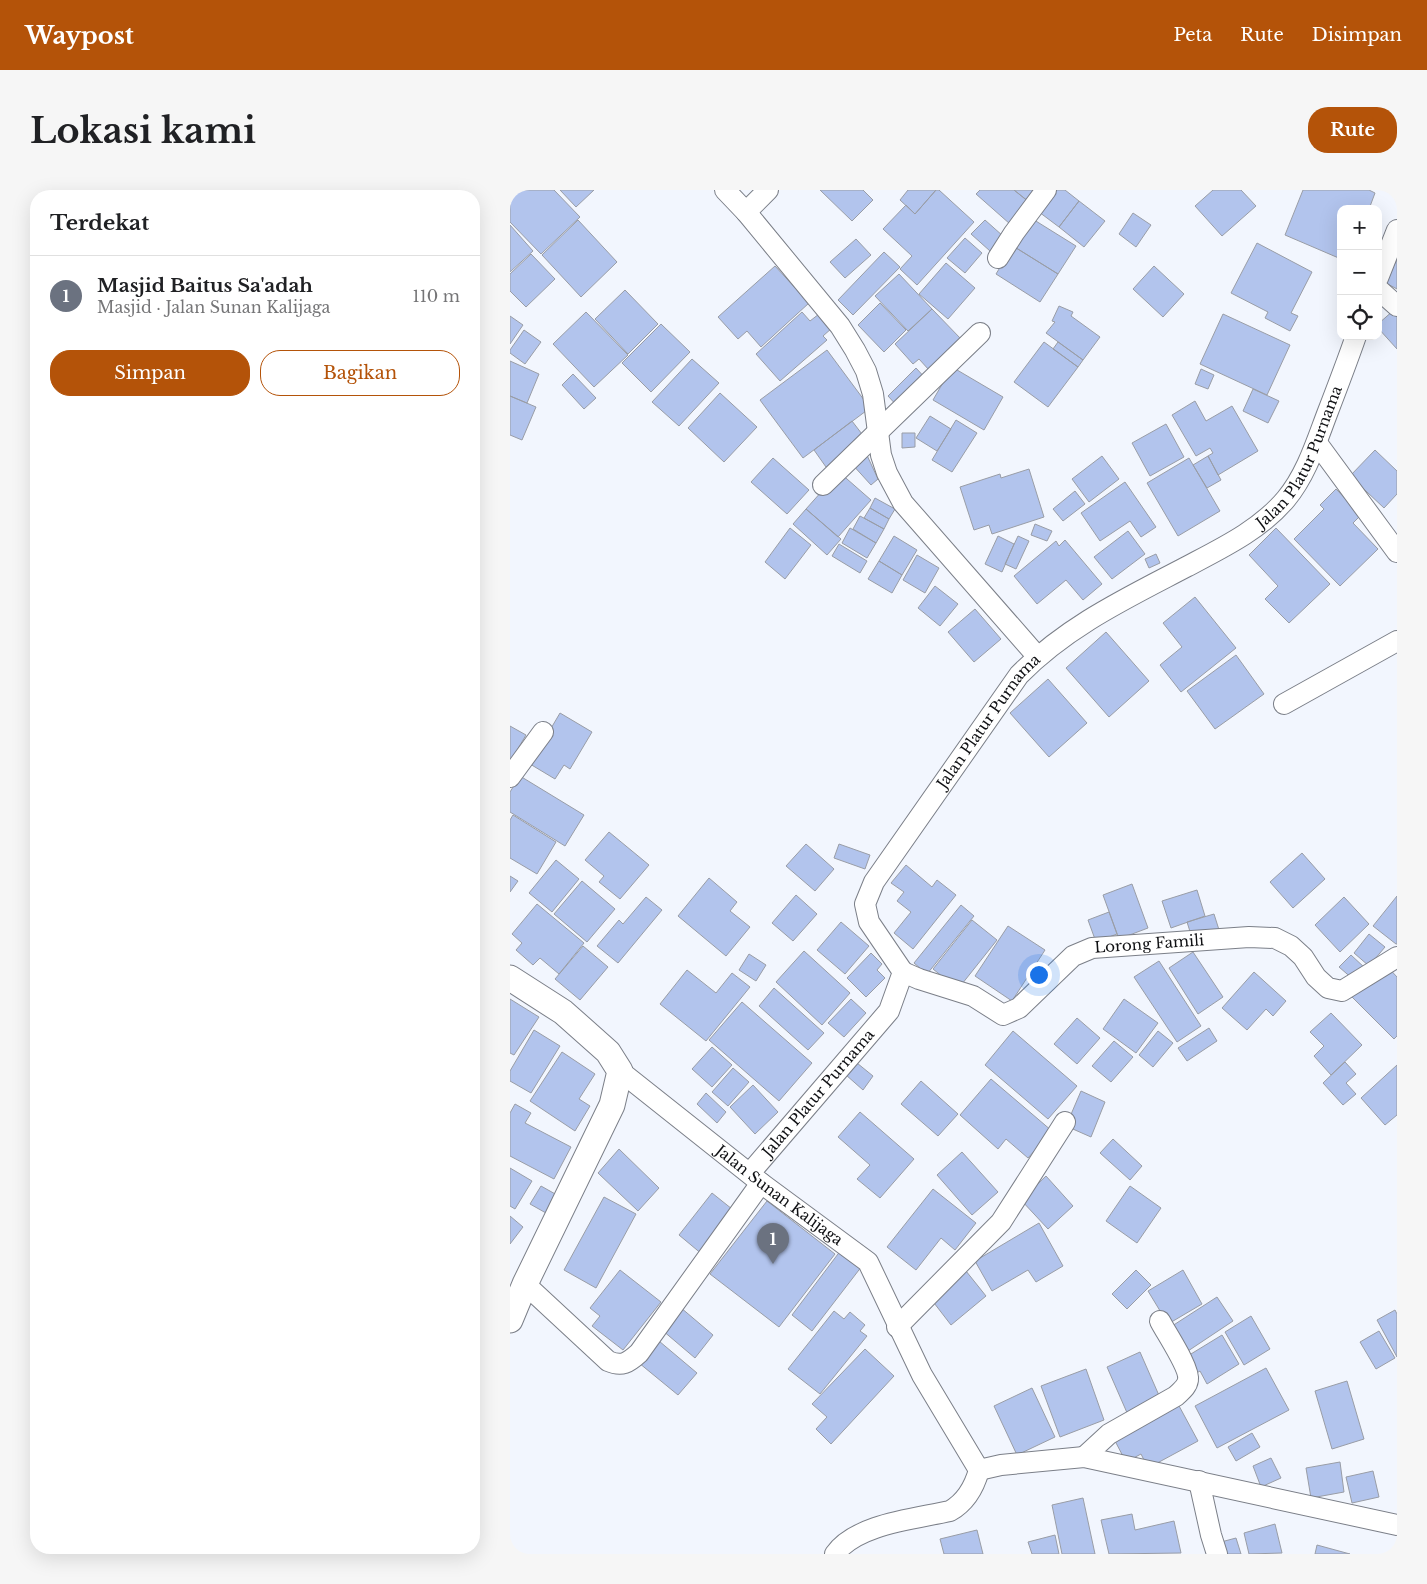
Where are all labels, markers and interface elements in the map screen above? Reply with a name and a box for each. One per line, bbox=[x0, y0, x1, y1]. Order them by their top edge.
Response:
text: Waypost bbox=[25, 21, 134, 50]
text: Peta bbox=[1173, 24, 1212, 46]
text: Rute bbox=[1240, 24, 1284, 46]
text: Disimpan bbox=[1312, 24, 1402, 46]
button: Rute bbox=[1308, 107, 1397, 153]
text: Lokasi kami bbox=[30, 109, 256, 152]
map controls bbox=[1337, 205, 1382, 340]
button: + bbox=[1337, 205, 1382, 250]
text: Terdekat bbox=[50, 210, 149, 236]
button: − bbox=[1337, 250, 1382, 295]
text: Masjid Baitus Sa'adah bbox=[97, 274, 313, 297]
text: 1 bbox=[63, 286, 69, 306]
text: 110 m bbox=[413, 286, 460, 306]
button: locate bbox=[1337, 295, 1382, 340]
text: Masjid · Jalan Sunan Kalijaga bbox=[97, 297, 330, 317]
button: Simpan bbox=[50, 350, 250, 396]
button: Bagikan bbox=[260, 350, 460, 396]
street label: Jalan Platur Purnama bbox=[1251, 382, 1346, 533]
street label: Jalan Platur Purnama bbox=[931, 649, 1044, 794]
street label: Lorong Famili bbox=[1094, 930, 1205, 957]
your location bbox=[1026, 962, 1052, 988]
street label: Jalan Platur Purnama bbox=[757, 1025, 879, 1162]
street label: Jalan Sunan Kalijaga bbox=[710, 1139, 847, 1250]
pin: 1 bbox=[757, 1223, 789, 1264]

